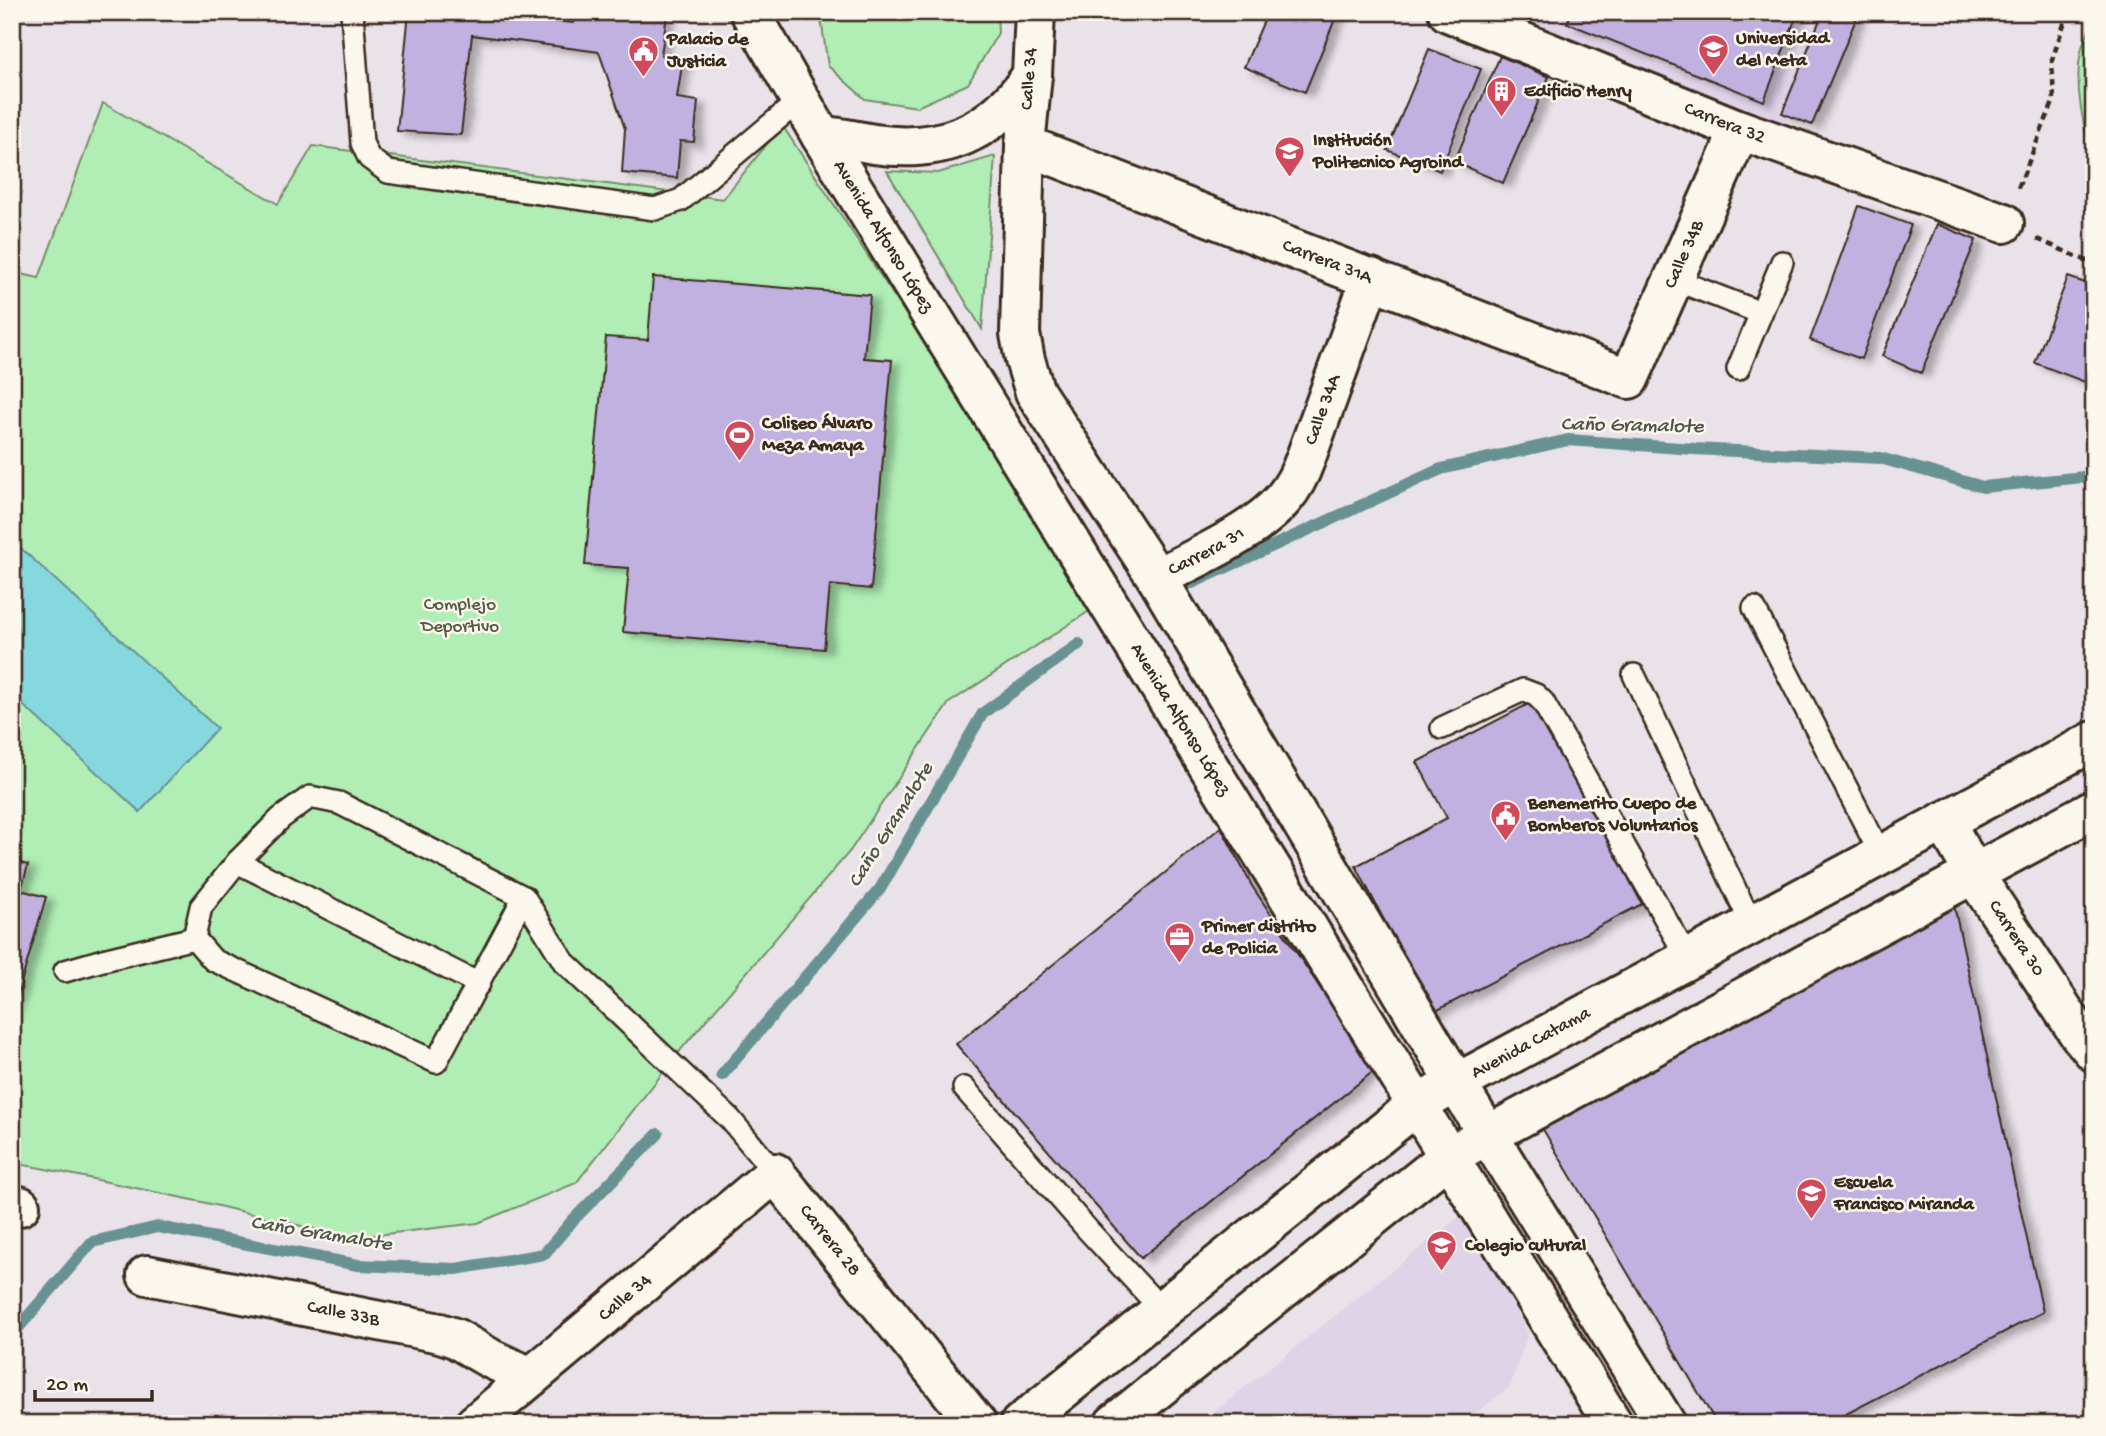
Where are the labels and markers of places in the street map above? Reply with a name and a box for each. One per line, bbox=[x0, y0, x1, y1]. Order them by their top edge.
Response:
place label: Universidad del Meta bbox=[1736, 28, 1831, 73]
place label: Palacio de Justicia bbox=[666, 29, 750, 74]
school or university icon: Universidad del Meta bbox=[1696, 33, 1730, 77]
public building icon: Palacio de Justicia bbox=[627, 34, 661, 78]
building icon: Edificio Henry bbox=[1484, 75, 1518, 119]
place label: Edificio Henry bbox=[1524, 81, 1632, 104]
place label: Institución Politecnico Agroind bbox=[1312, 130, 1464, 175]
school or university icon: Institución Politecnico Agroind bbox=[1273, 135, 1307, 179]
place label: Coliseo Álvaro Meza Amaya bbox=[761, 413, 873, 458]
sports icon: Coliseo Álvaro Meza Amaya bbox=[722, 418, 756, 462]
place label: Benemerito Cuepo de Bomberos Voluntarios bbox=[1527, 793, 1699, 838]
public building icon: Benemerito Cuepo de Bomberos Voluntarios bbox=[1488, 798, 1522, 842]
place label: Primer distrito de Policia bbox=[1201, 916, 1316, 961]
office icon: Primer distrito de Policia bbox=[1162, 921, 1196, 965]
place label: Escuela Francisco Miranda bbox=[1833, 1172, 1975, 1217]
school or university icon: Escuela Francisco Miranda bbox=[1794, 1177, 1828, 1221]
school or university icon: Colegio cultural bbox=[1425, 1229, 1459, 1273]
place label: Colegio cultural bbox=[1464, 1235, 1586, 1258]

